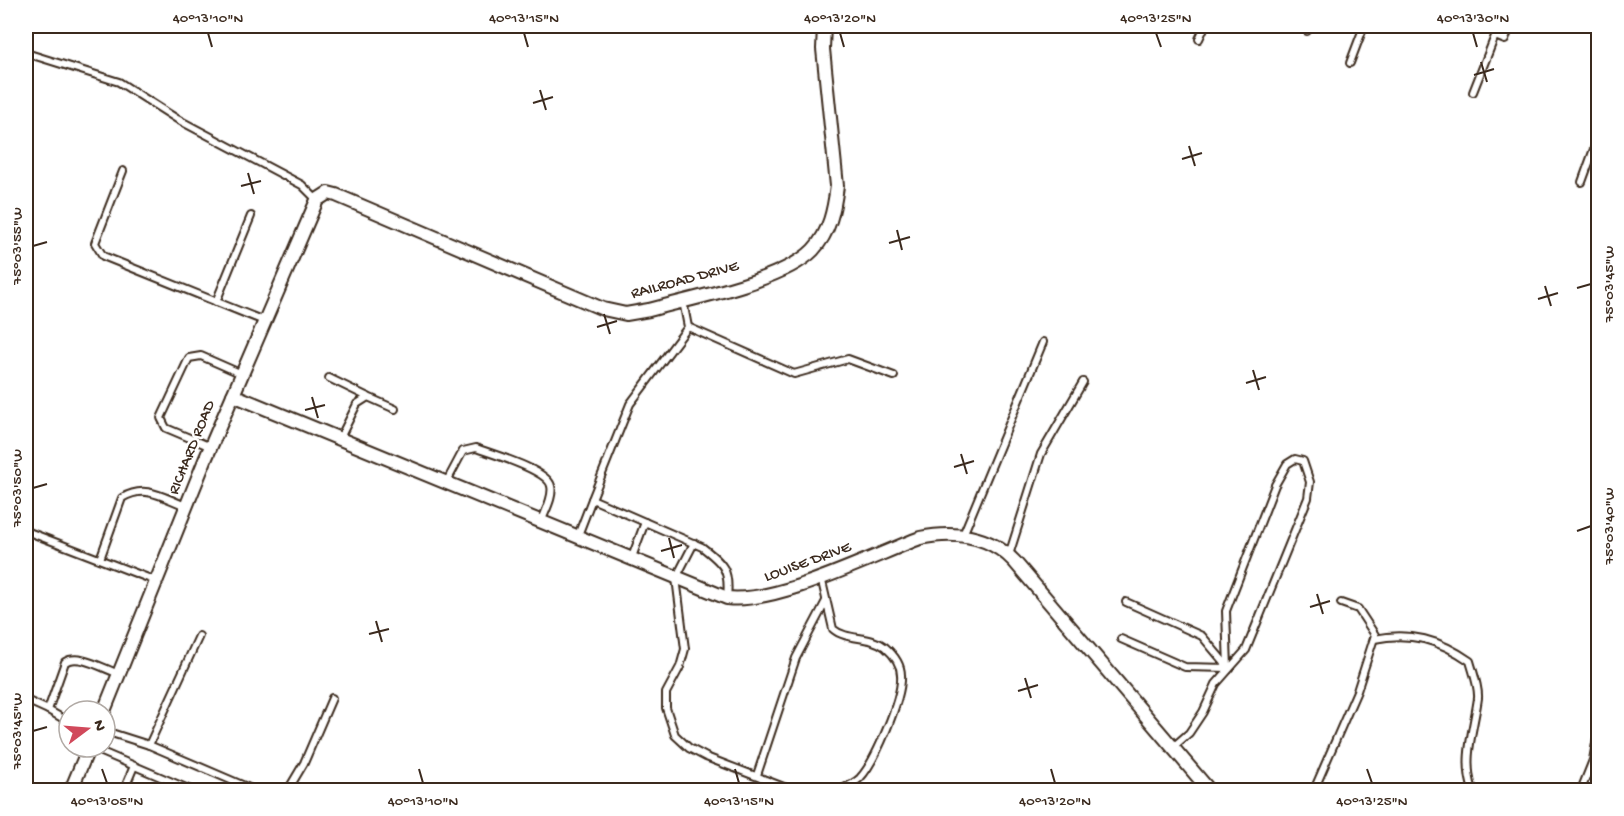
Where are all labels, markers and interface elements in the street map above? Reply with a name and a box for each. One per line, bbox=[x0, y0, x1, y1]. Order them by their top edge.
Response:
text: 40°13'10"N bbox=[173, 10, 244, 28]
text: 40°13'15"N bbox=[489, 10, 559, 28]
text: 40°13'20"N bbox=[804, 10, 876, 28]
text: 40°13'25"N bbox=[1120, 10, 1192, 28]
text: 40°13'30"N bbox=[1437, 10, 1509, 28]
text: 75°03'55"W bbox=[9, 207, 27, 286]
text: 75°03'45"W bbox=[1601, 246, 1619, 323]
street label: RAILROAD DRIVE bbox=[629, 257, 742, 305]
street label: RICHARD ROAD bbox=[165, 398, 221, 498]
text: 75°03'50"W bbox=[9, 449, 27, 528]
text: 75°03'40"W bbox=[1601, 487, 1619, 566]
street label: LOUISE DRIVE bbox=[762, 538, 855, 588]
text: 75°03'45"W bbox=[9, 693, 27, 770]
north arrow bbox=[57, 699, 117, 759]
text: N bbox=[87, 718, 109, 734]
text: 40°13'05"N bbox=[71, 793, 143, 811]
text: 40°13'10"N bbox=[388, 793, 459, 811]
text: 40°13'15"N bbox=[704, 793, 774, 811]
text: 40°13'20"N bbox=[1019, 793, 1091, 811]
text: 40°13'25"N bbox=[1336, 793, 1408, 811]

